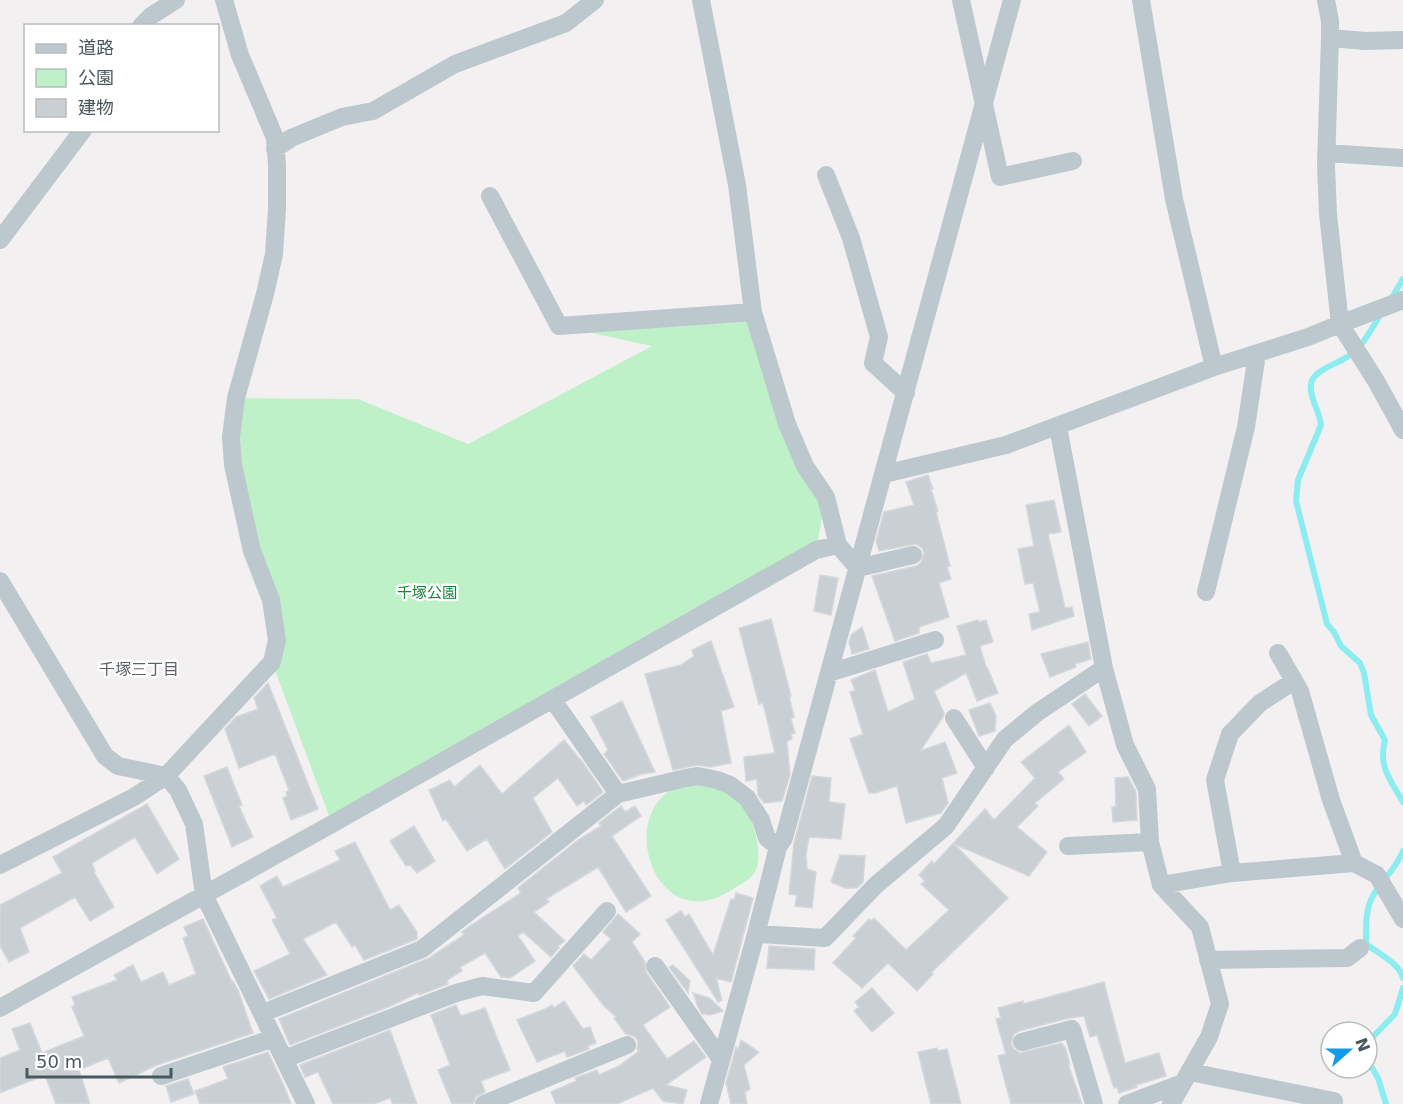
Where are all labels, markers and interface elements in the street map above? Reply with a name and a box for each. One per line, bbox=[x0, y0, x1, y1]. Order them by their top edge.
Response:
legend bbox=[24, 24, 219, 132]
text: 道路 bbox=[78, 37, 114, 58]
text: 公園 bbox=[78, 67, 114, 88]
text: 建物 bbox=[78, 97, 114, 118]
park label: 千塚公園 bbox=[397, 584, 457, 602]
district label: 千塚三丁目 bbox=[99, 660, 179, 679]
north arrow bbox=[1319, 1020, 1379, 1080]
text: N bbox=[1351, 1035, 1374, 1054]
scale bar bbox=[27, 1041, 171, 1079]
text: 50 m bbox=[36, 1051, 82, 1072]

